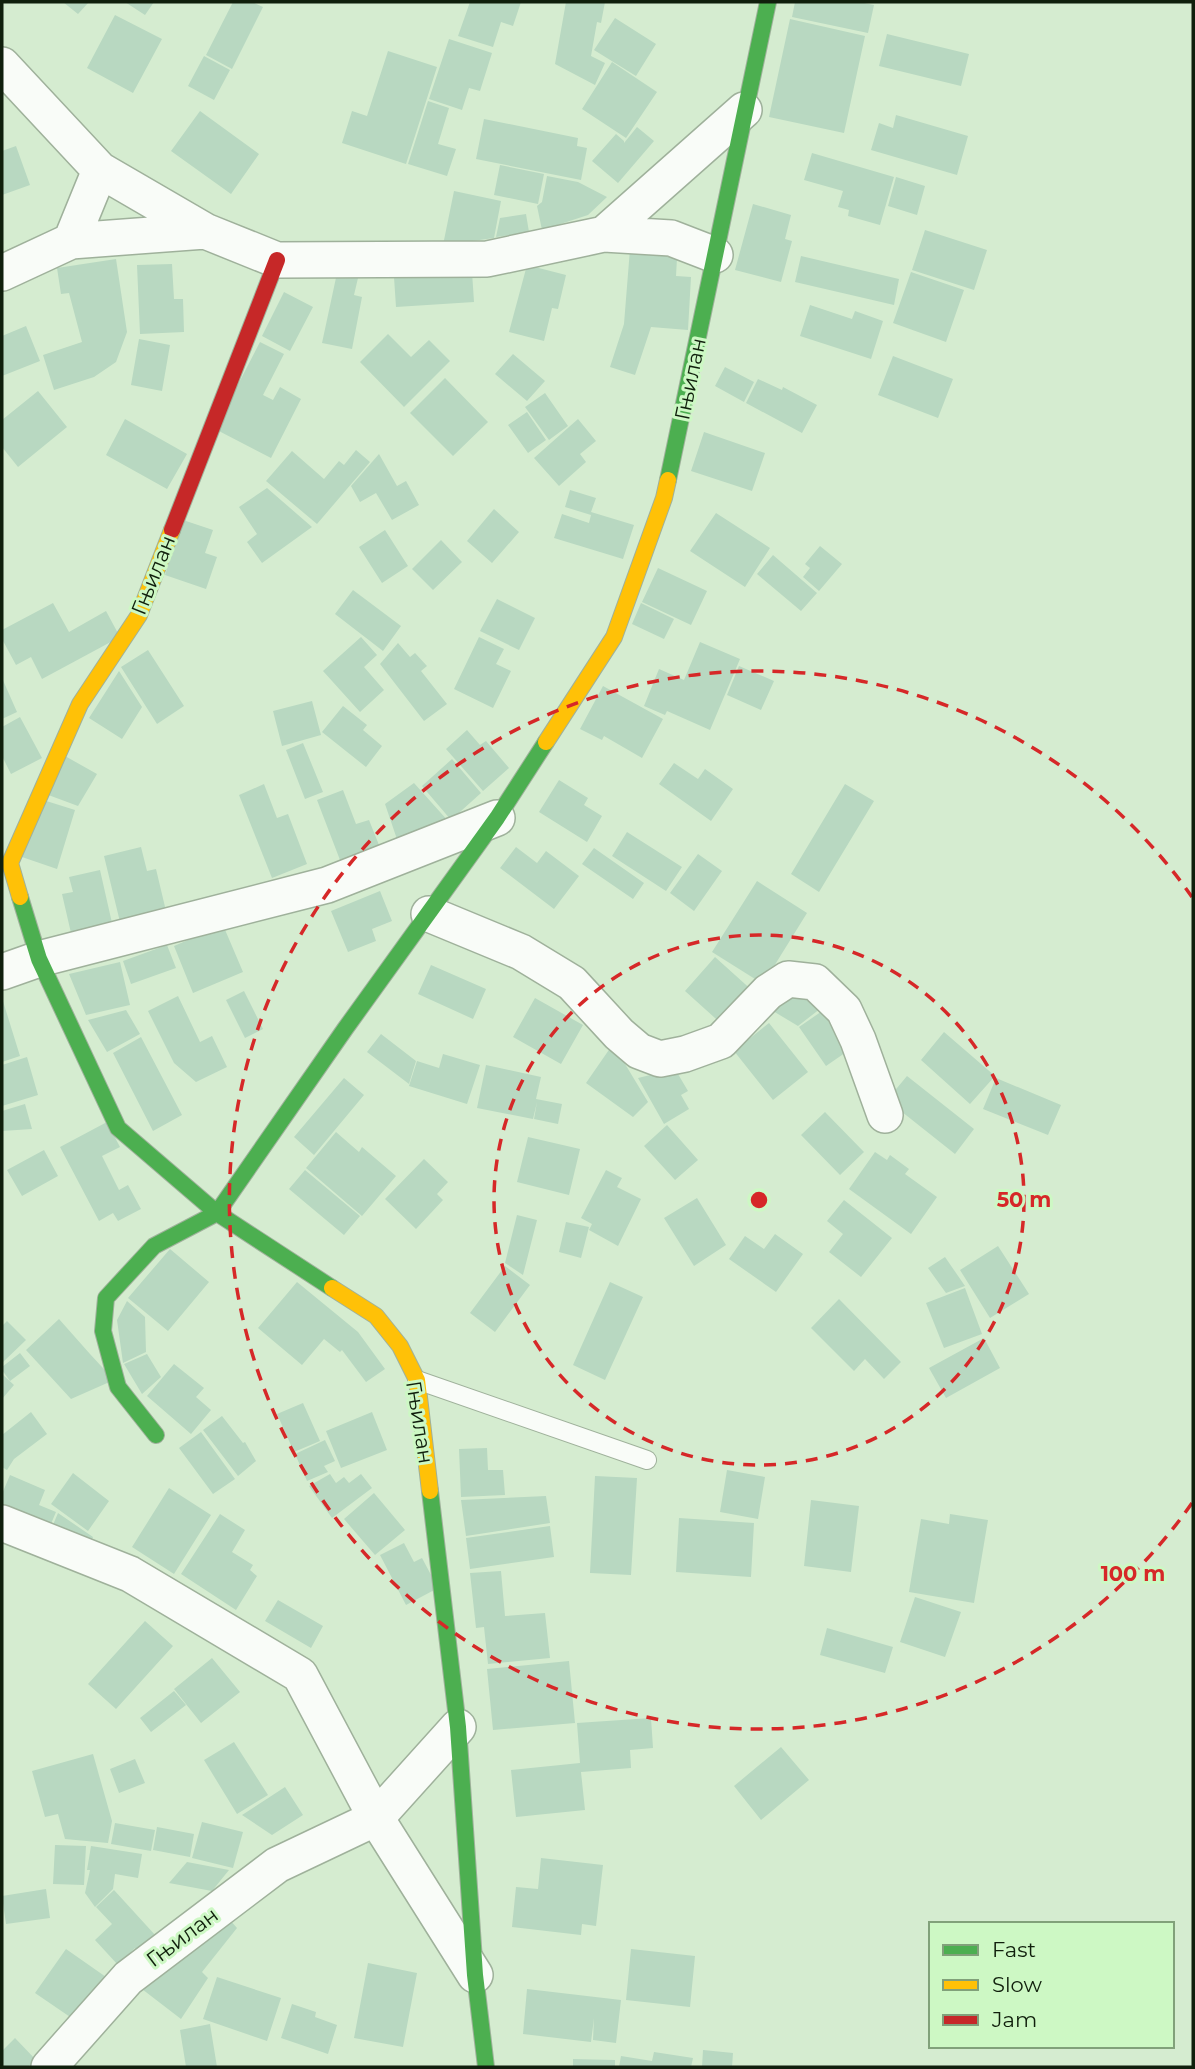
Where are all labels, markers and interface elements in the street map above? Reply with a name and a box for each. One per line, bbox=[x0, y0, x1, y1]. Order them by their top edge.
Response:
street label: Гњилан bbox=[669, 336, 711, 422]
street label: Гњилан bbox=[126, 532, 180, 618]
text: 50 m bbox=[997, 1187, 1051, 1212]
centre of rings bbox=[747, 1188, 771, 1212]
street label: Гњилан bbox=[401, 1379, 439, 1465]
text: 100 m bbox=[1101, 1561, 1165, 1586]
street label: Гњилан bbox=[141, 1902, 223, 1972]
legend bbox=[929, 1922, 1174, 2048]
text: Fast bbox=[992, 1937, 1036, 1962]
text: Slow bbox=[992, 1972, 1042, 1997]
text: Jam bbox=[991, 2007, 1037, 2032]

